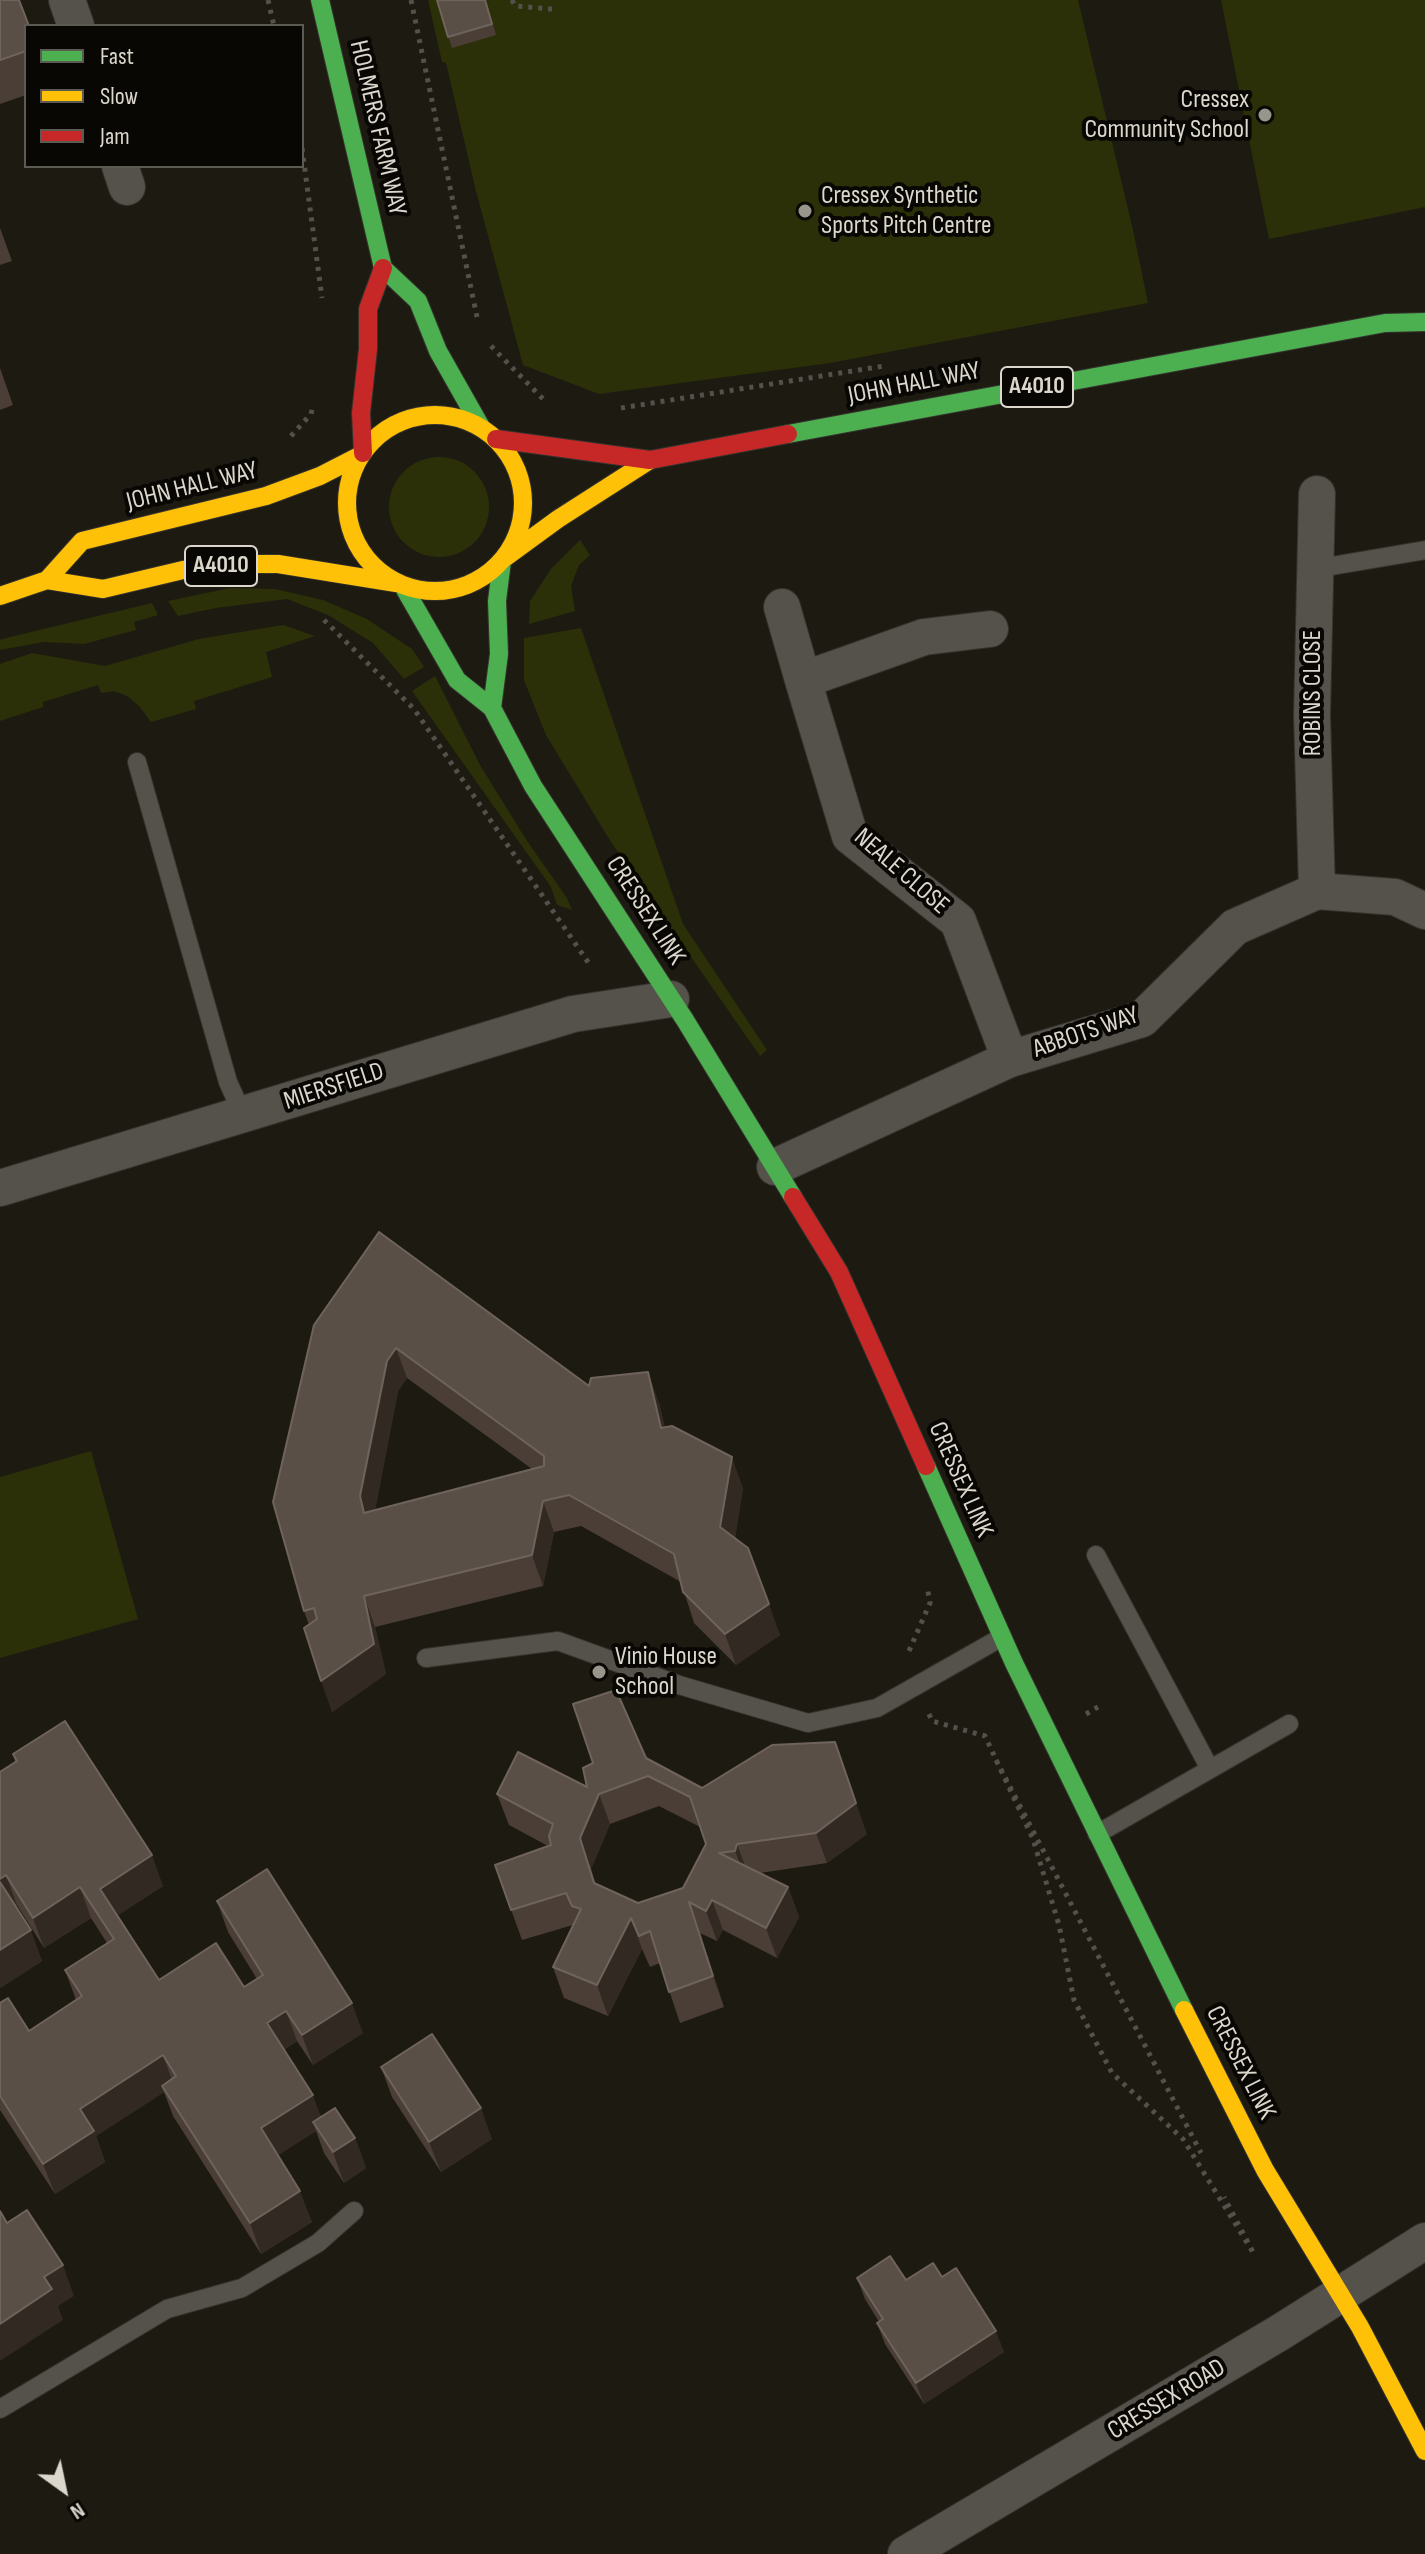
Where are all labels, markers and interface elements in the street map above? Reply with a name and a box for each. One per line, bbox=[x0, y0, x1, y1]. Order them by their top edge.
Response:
legend bbox=[24, 24, 304, 168]
street label: HOLMERS FARM WAY bbox=[342, 37, 412, 219]
text: Fast bbox=[100, 42, 134, 71]
text: Slow bbox=[100, 82, 138, 111]
place label: Cressex Community School bbox=[1084, 84, 1249, 146]
marker: Cressex Community School bbox=[1256, 106, 1274, 124]
text: Jam bbox=[100, 122, 130, 151]
place label: Cressex Synthetic Sports Pitch Centre bbox=[821, 180, 991, 242]
marker: Cressex Synthetic Sports Pitch Centre bbox=[796, 202, 814, 220]
street label: JOHN HALL WAY bbox=[845, 356, 983, 412]
road number: A4010 bbox=[1001, 367, 1073, 407]
street label: JOHN HALL WAY bbox=[123, 456, 261, 518]
road number: A4010 bbox=[185, 546, 257, 586]
street label: ROBINS CLOSE bbox=[1297, 630, 1329, 756]
street label: NEALE CLOSE bbox=[847, 822, 955, 922]
street label: CRESSEX LINK bbox=[598, 851, 692, 971]
street label: ABBOTS WAY bbox=[1029, 1000, 1143, 1066]
street label: MIERSFIELD bbox=[280, 1056, 388, 1118]
street label: CRESSEX LINK bbox=[921, 1417, 999, 1543]
place label: Vinio House School bbox=[615, 1641, 717, 1702]
marker: Vinio House School bbox=[590, 1663, 608, 1681]
street label: CRESSEX LINK bbox=[1198, 2001, 1282, 2125]
street label: CRESSEX ROAD bbox=[1103, 2353, 1231, 2447]
north arrow bbox=[24, 2450, 104, 2530]
text: N bbox=[65, 2496, 90, 2525]

